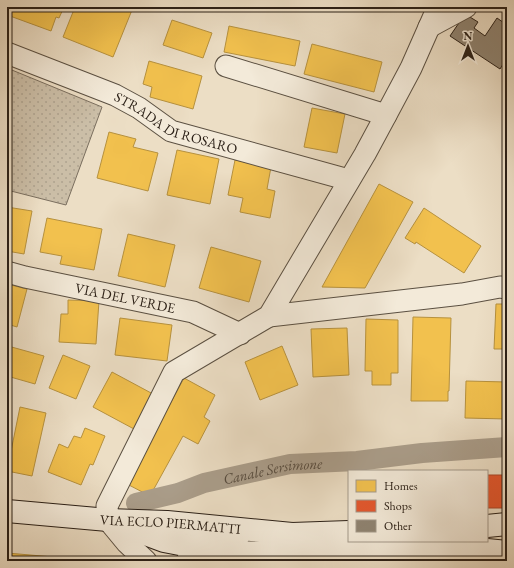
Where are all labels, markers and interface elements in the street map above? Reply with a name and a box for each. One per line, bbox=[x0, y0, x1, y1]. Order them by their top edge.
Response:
north arrow bbox=[448, 26, 488, 66]
text: N bbox=[464, 29, 473, 43]
street label: STRADA DI ROSARO bbox=[111, 87, 240, 158]
street label: VIA DEL VERDE bbox=[73, 279, 177, 317]
water label: Canale Sersimone bbox=[221, 453, 324, 488]
legend bbox=[348, 470, 488, 542]
text: Homes bbox=[384, 478, 418, 494]
text: Shops bbox=[384, 498, 412, 514]
street label: VIA ECLO PIERMATTI bbox=[99, 510, 242, 538]
text: Other bbox=[384, 518, 412, 534]

